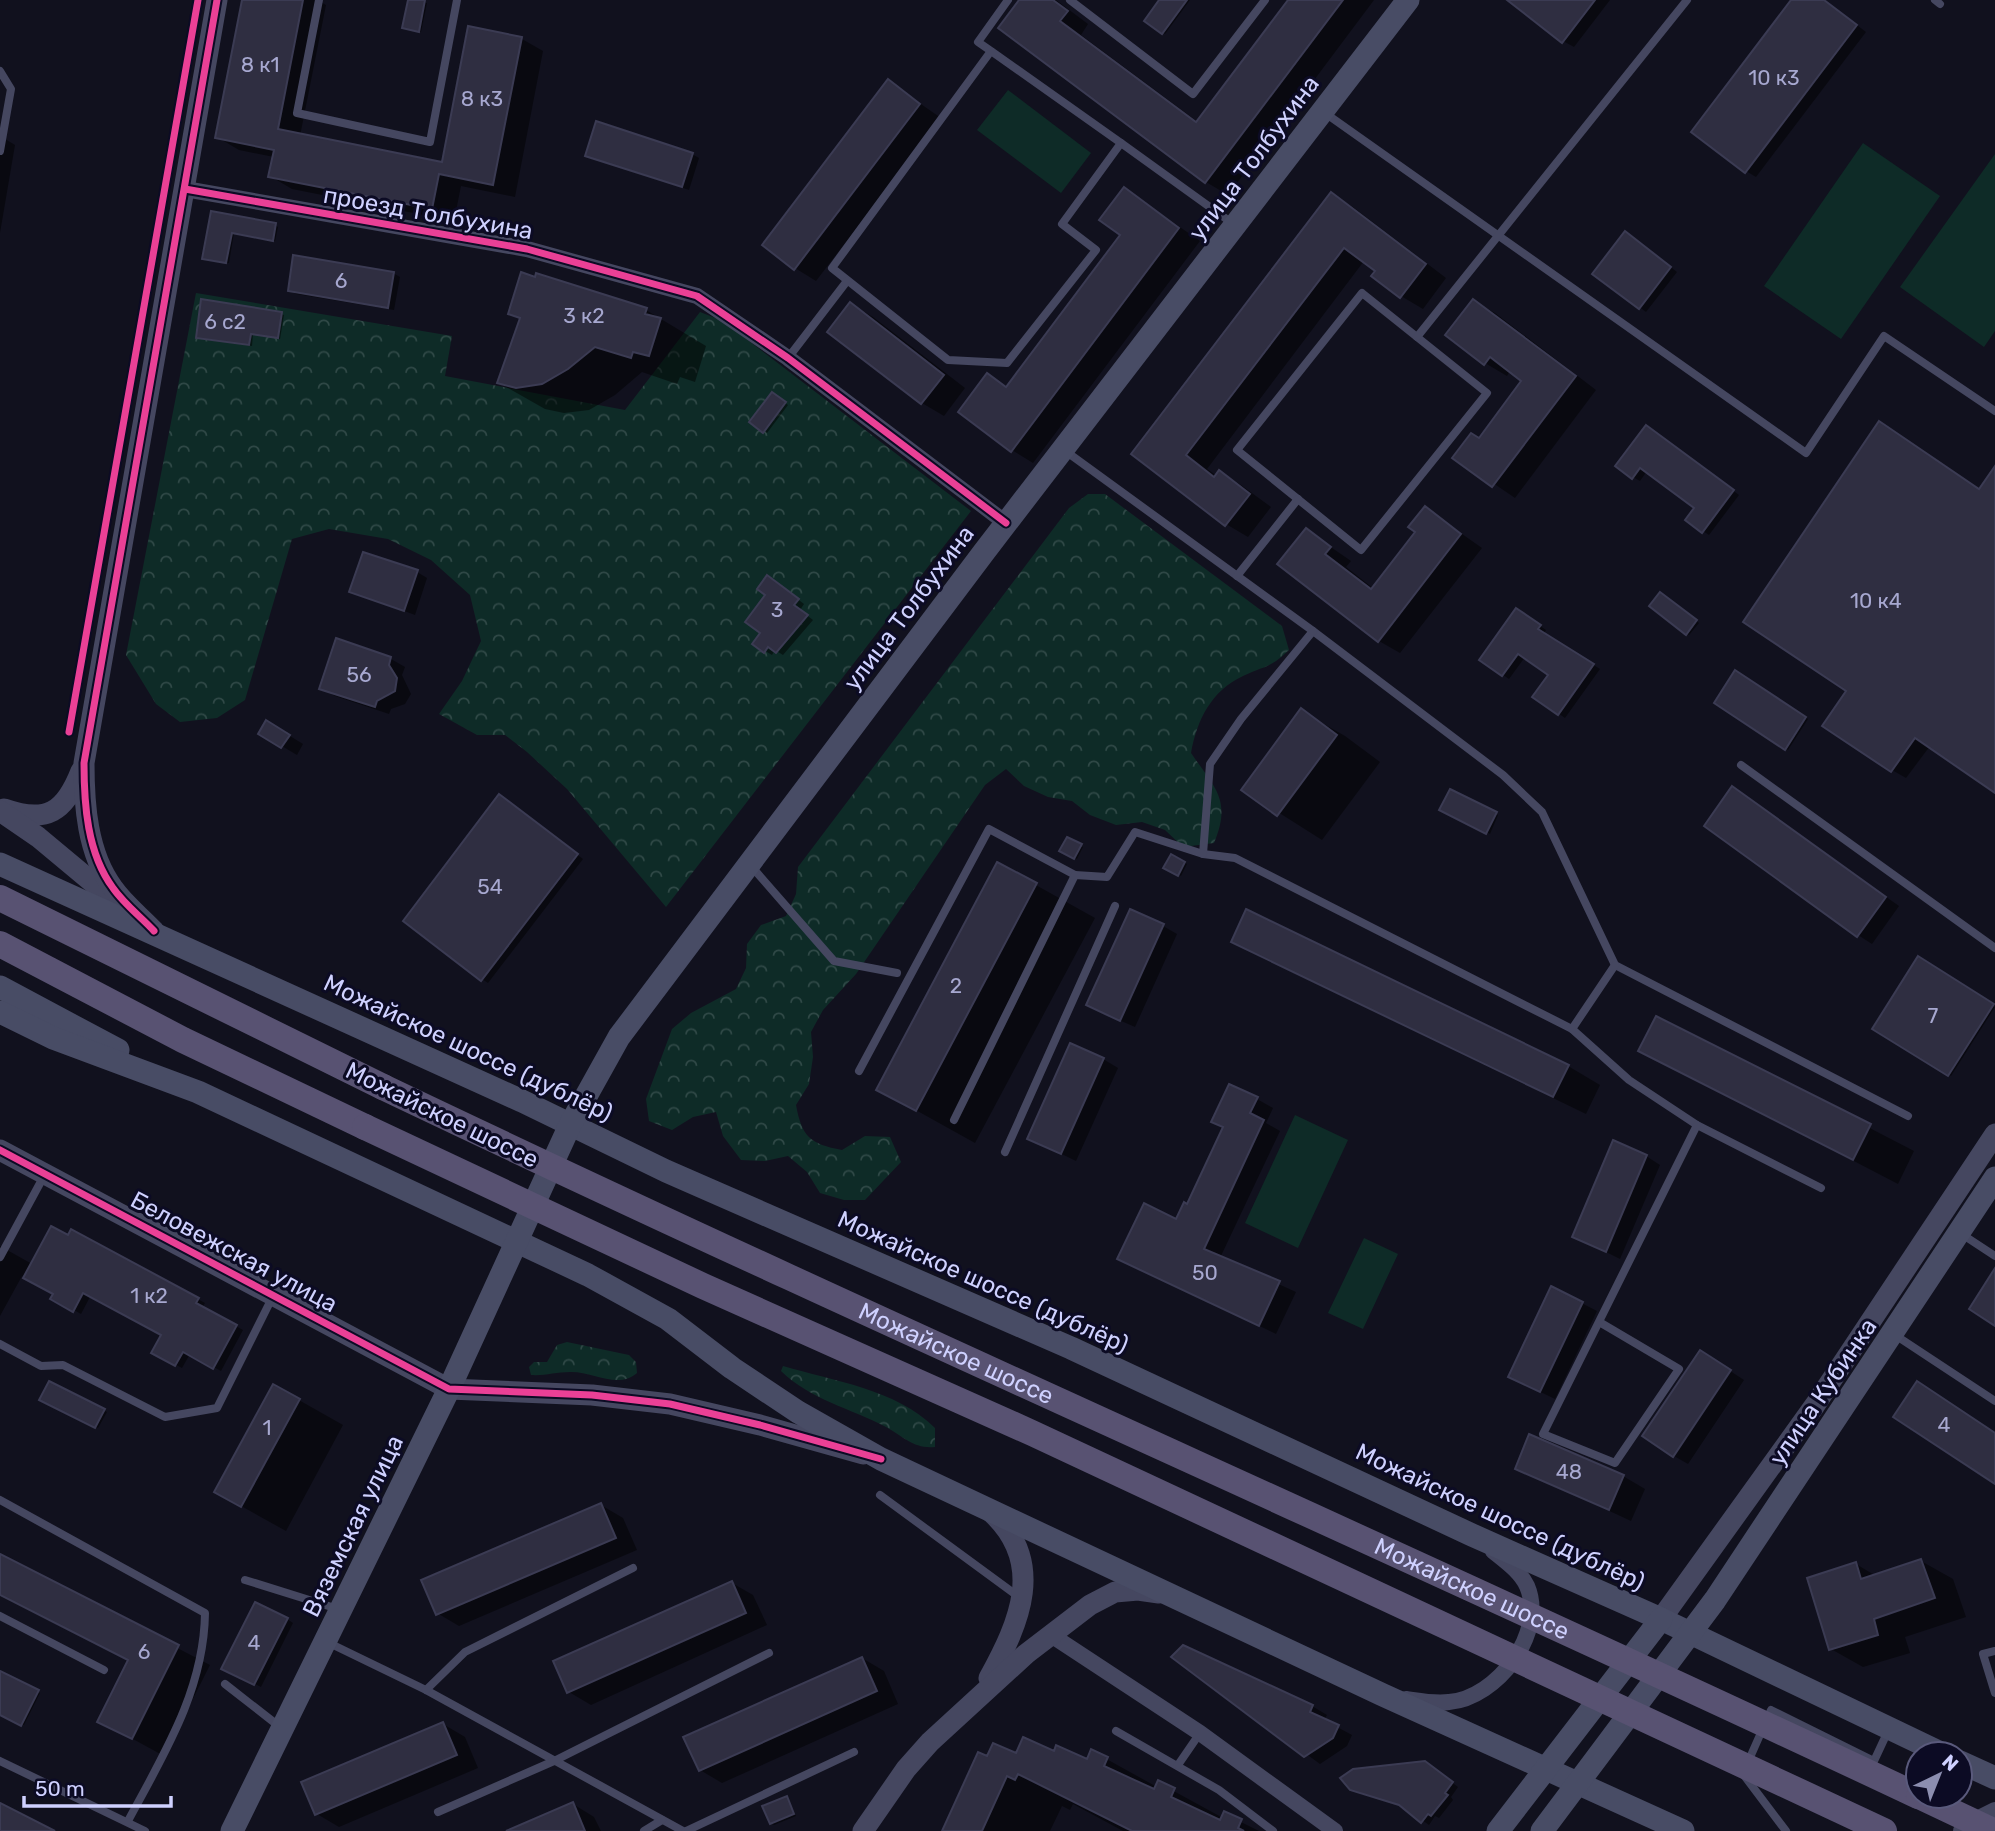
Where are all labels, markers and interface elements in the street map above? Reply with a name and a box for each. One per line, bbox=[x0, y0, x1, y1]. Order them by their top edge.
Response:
house number: 8 к1 bbox=[241, 52, 279, 77]
house number: 10 к3 bbox=[1748, 65, 1800, 90]
street label: улица Толбухина bbox=[1183, 70, 1325, 246]
house number: 8 к3 bbox=[461, 86, 503, 111]
street label: проезд Толбухина bbox=[321, 181, 535, 245]
house number: 6 bbox=[335, 268, 347, 293]
house number: 3 к2 bbox=[563, 303, 605, 328]
house number: 6 с2 bbox=[204, 309, 246, 334]
street label: улица Толбухина bbox=[838, 520, 980, 696]
house number: 10 к4 bbox=[1850, 588, 1902, 613]
house number: 3 bbox=[771, 597, 783, 622]
house number: 56 bbox=[346, 662, 372, 687]
house number: 54 bbox=[477, 874, 503, 899]
street label: Можайское шоссе (дублёр) bbox=[319, 968, 617, 1128]
house number: 2 bbox=[950, 973, 962, 998]
house number: 7 bbox=[1928, 1003, 1939, 1028]
street label: Можайское шоссе bbox=[341, 1056, 543, 1174]
street label: Беловежская улица bbox=[126, 1186, 342, 1318]
street label: Можайское шоссе (дублёр) bbox=[833, 1205, 1133, 1359]
house number: 50 bbox=[1192, 1260, 1218, 1285]
house number: 1 к2 bbox=[130, 1283, 168, 1308]
street label: Можайское шоссе bbox=[854, 1297, 1058, 1409]
street label: улица Кубинка bbox=[1763, 1313, 1883, 1471]
house number: 4 bbox=[1937, 1412, 1951, 1437]
house number: 1 bbox=[263, 1415, 272, 1440]
street label: Вяземская улица bbox=[297, 1431, 409, 1621]
street label: Можайское шоссе (дублёр) bbox=[1351, 1437, 1649, 1597]
house number: 48 bbox=[1556, 1459, 1582, 1484]
street label: Можайское шоссе bbox=[1370, 1531, 1574, 1647]
house number: 4 bbox=[247, 1630, 261, 1655]
house number: 6 bbox=[138, 1639, 150, 1664]
north arrow bbox=[1904, 1740, 1974, 1810]
text: N bbox=[1937, 1750, 1963, 1776]
scale bar bbox=[24, 1764, 172, 1808]
text: 50 m bbox=[35, 1776, 85, 1801]

